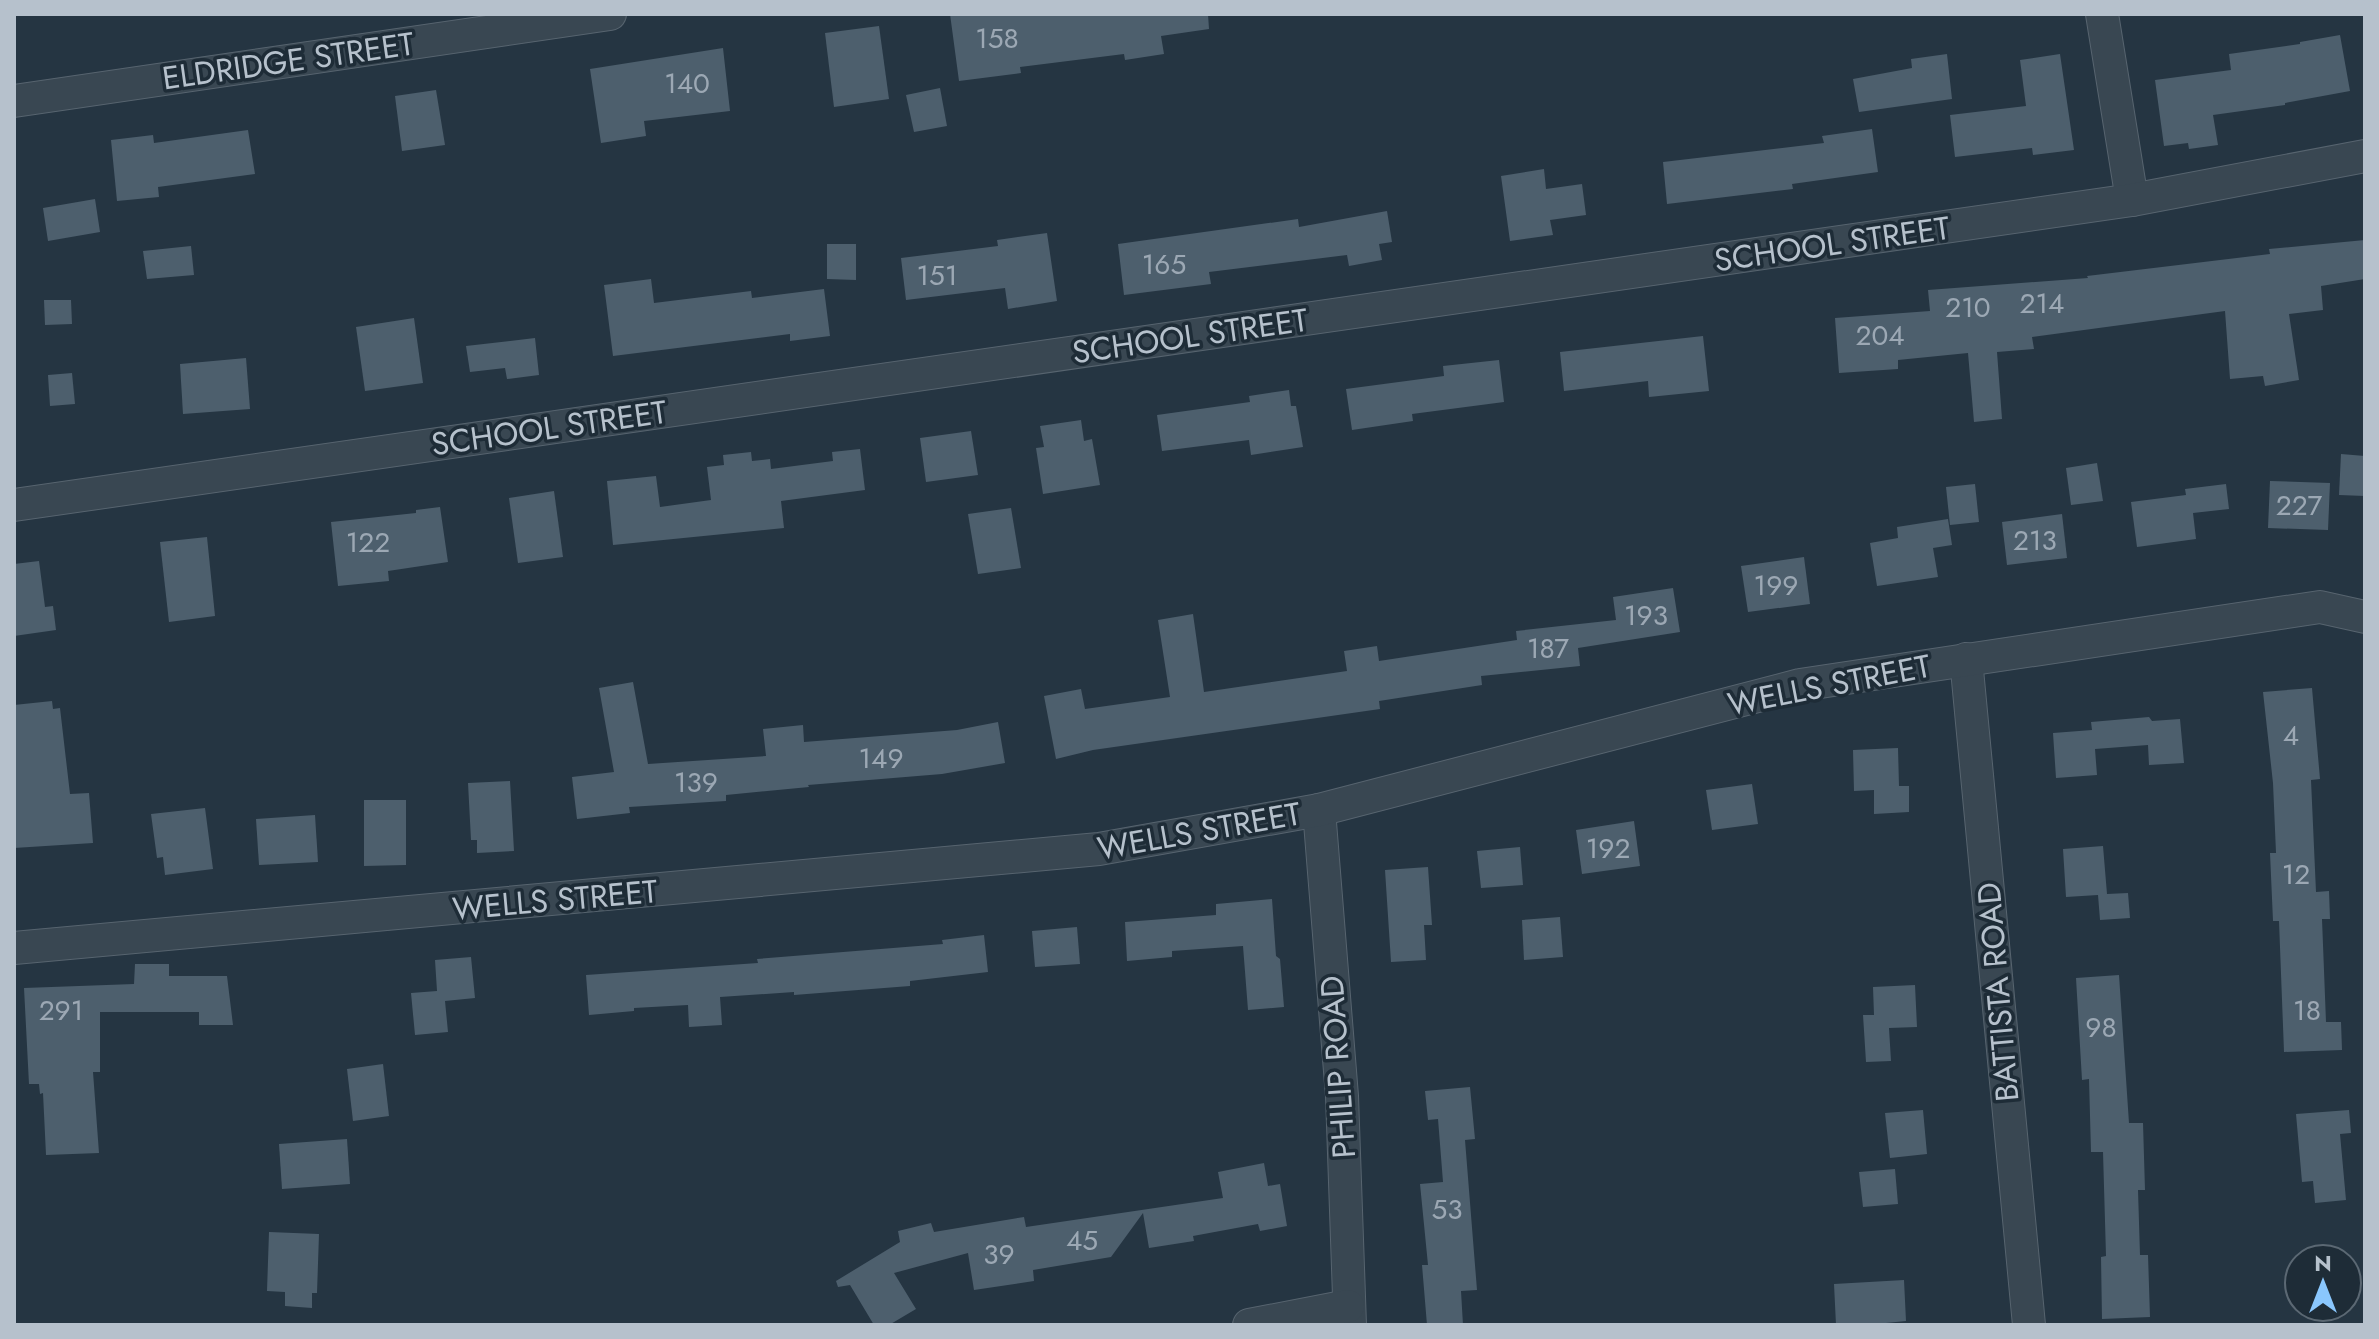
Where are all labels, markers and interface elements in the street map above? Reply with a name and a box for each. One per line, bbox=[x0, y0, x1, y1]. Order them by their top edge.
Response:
house number: 158 bbox=[975, 18, 1019, 59]
street label: ELDRIDGE STREET bbox=[159, 21, 417, 101]
house number: 140 bbox=[664, 63, 710, 104]
street label: SCHOOL STREET bbox=[1711, 205, 1953, 283]
house number: 165 bbox=[1142, 244, 1186, 285]
house number: 151 bbox=[917, 255, 958, 296]
house number: 214 bbox=[2020, 283, 2064, 324]
house number: 210 bbox=[1945, 287, 1991, 328]
street label: SCHOOL STREET bbox=[1069, 297, 1311, 375]
house number: 204 bbox=[1855, 315, 1905, 356]
street label: SCHOOL STREET bbox=[428, 389, 670, 467]
house number: 227 bbox=[2276, 485, 2323, 526]
house number: 213 bbox=[2013, 520, 2057, 561]
house number: 122 bbox=[346, 522, 390, 563]
house number: 199 bbox=[1754, 565, 1798, 606]
house number: 193 bbox=[1624, 595, 1668, 636]
house number: 187 bbox=[1527, 628, 1569, 669]
street label: WELLS STREET bbox=[1724, 643, 1934, 727]
house number: 4 bbox=[2283, 715, 2299, 756]
house number: 149 bbox=[858, 738, 904, 779]
house number: 139 bbox=[674, 762, 718, 803]
street label: WELLS STREET bbox=[1094, 790, 1304, 872]
house number: 192 bbox=[1586, 828, 1630, 869]
house number: 12 bbox=[2282, 854, 2310, 895]
street label: WELLS STREET bbox=[451, 868, 660, 932]
street label: BATTISTA ROAD bbox=[1966, 880, 2030, 1104]
street label: PHILIP ROAD bbox=[1309, 974, 1367, 1160]
house number: 291 bbox=[39, 990, 83, 1031]
house number: 18 bbox=[2293, 990, 2321, 1031]
house number: 98 bbox=[2085, 1007, 2117, 1048]
house number: 53 bbox=[1431, 1189, 1463, 1230]
house number: 45 bbox=[1066, 1220, 1098, 1261]
house number: 39 bbox=[983, 1234, 1015, 1275]
north arrow bbox=[2283, 1243, 2363, 1323]
text: N bbox=[2314, 1247, 2332, 1279]

